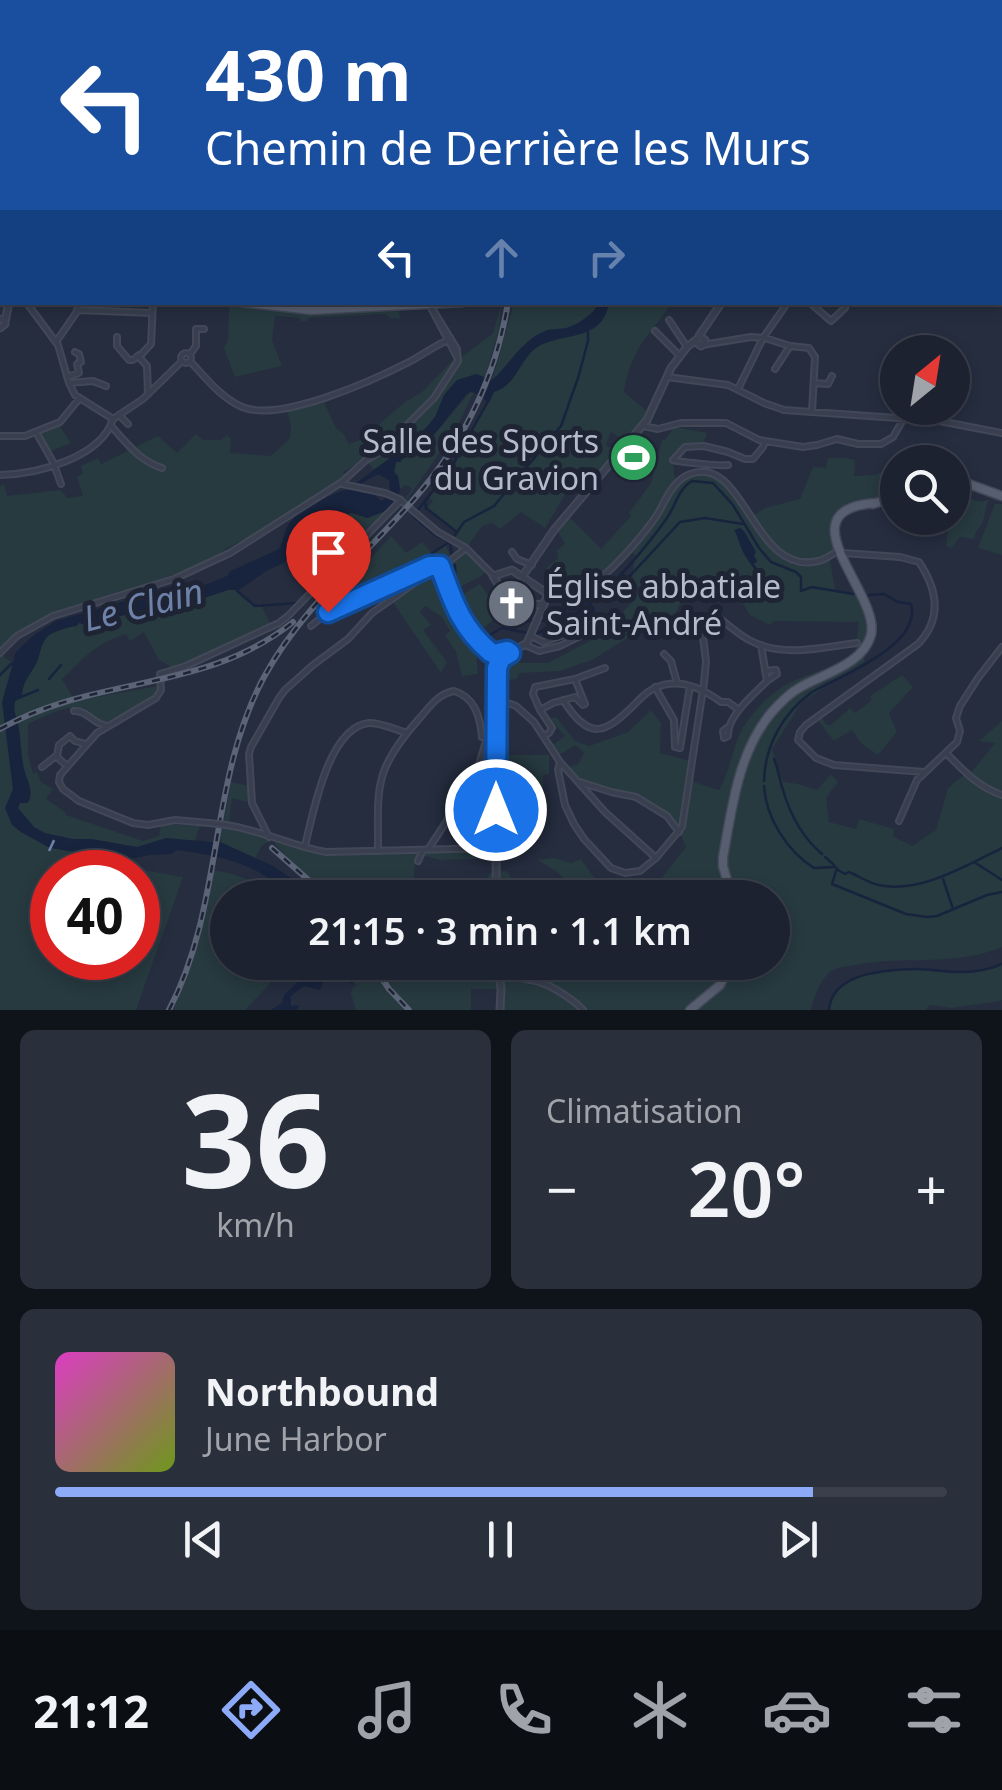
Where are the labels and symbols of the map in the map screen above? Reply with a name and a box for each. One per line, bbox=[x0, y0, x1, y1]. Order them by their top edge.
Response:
north arrow bbox=[880, 335, 970, 425]
place label: Salle des Sports du Gravion bbox=[363, 419, 599, 499]
sports icon: Salle des Sports du Gravion bbox=[608, 432, 660, 484]
pin bbox=[286, 510, 371, 613]
place label: Église abbatiale Saint-André bbox=[546, 564, 781, 644]
water label: Le Clain bbox=[78, 566, 208, 642]
church icon: Église abbatiale Saint-André bbox=[485, 577, 537, 629]
position arrow bbox=[444, 758, 548, 862]
speed limit sign: 40 bbox=[30, 850, 160, 980]

